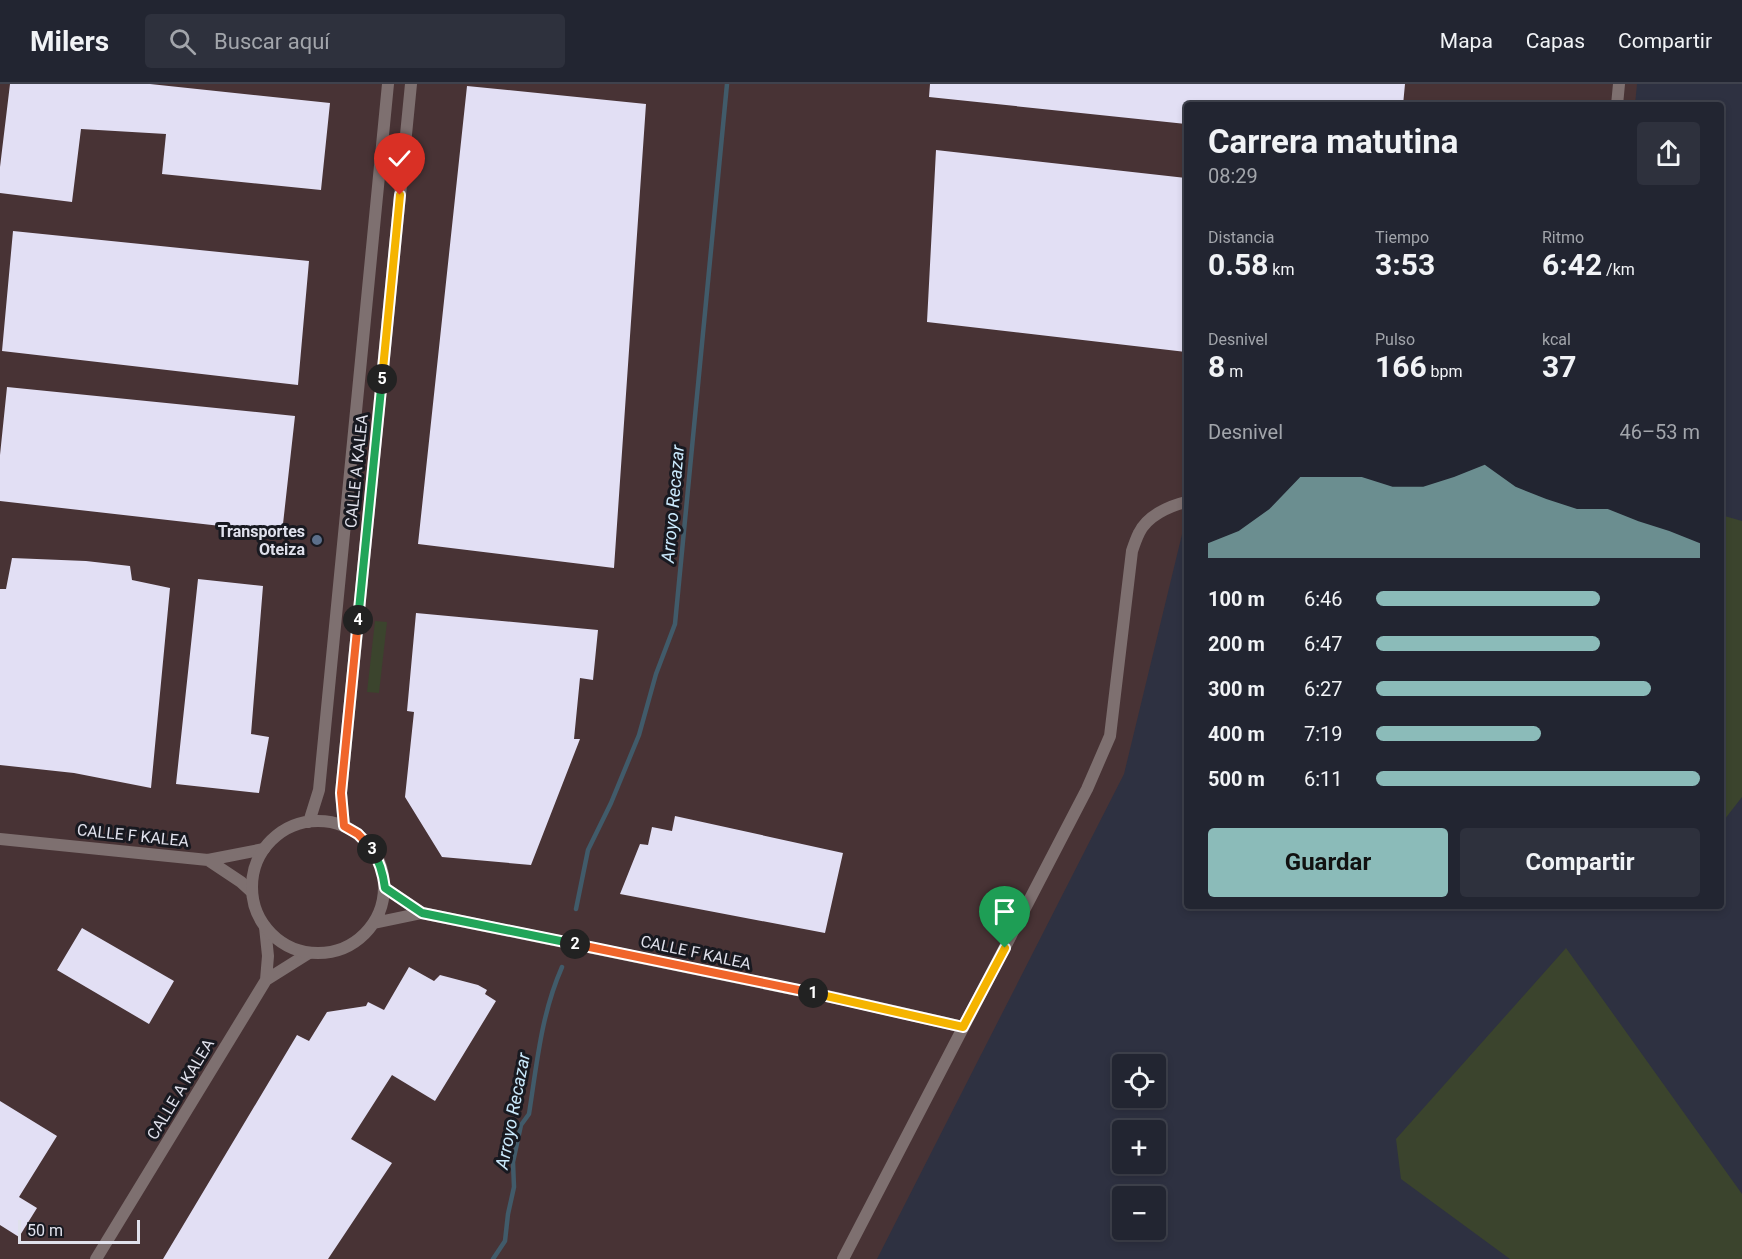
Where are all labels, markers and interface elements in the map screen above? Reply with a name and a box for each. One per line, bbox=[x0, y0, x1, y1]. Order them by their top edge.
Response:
search box bbox=[145, 14, 565, 68]
text: Milers bbox=[30, 25, 109, 58]
icon: search bbox=[166, 25, 199, 58]
text: Buscar aquí bbox=[214, 29, 330, 54]
text: Mapa bbox=[1440, 29, 1493, 53]
text: Capas bbox=[1526, 29, 1585, 53]
text: Compartir bbox=[1618, 29, 1712, 53]
text: Carrera matutina bbox=[1208, 122, 1458, 161]
button: share bbox=[1637, 122, 1700, 185]
pin bbox=[374, 133, 425, 195]
icon: check bbox=[383, 142, 416, 175]
text: 08:29 bbox=[1208, 164, 1258, 188]
text: Distancia bbox=[1208, 228, 1274, 247]
text: Tiempo bbox=[1375, 228, 1429, 247]
text: Ritmo bbox=[1542, 228, 1584, 247]
text: 0.58 bbox=[1208, 247, 1268, 282]
text: 3:53 bbox=[1375, 247, 1435, 282]
text: 6:42 bbox=[1542, 247, 1602, 282]
text: km bbox=[1268, 260, 1294, 279]
text: /km bbox=[1602, 260, 1635, 279]
text: Desnivel bbox=[1208, 330, 1268, 349]
text: Pulso bbox=[1375, 330, 1415, 349]
text: kcal bbox=[1542, 330, 1571, 349]
text: 8 bbox=[1208, 349, 1225, 384]
text: 166 bbox=[1375, 349, 1427, 384]
text: 37 bbox=[1542, 349, 1576, 384]
text: m bbox=[1225, 362, 1243, 381]
text: bpm bbox=[1427, 362, 1463, 381]
pin: 5 bbox=[367, 364, 397, 394]
text: 5 bbox=[377, 369, 387, 388]
street label: CALLE A KALEA bbox=[341, 413, 372, 529]
text: Desnivel bbox=[1208, 420, 1283, 444]
text: 46–53 m bbox=[1619, 420, 1700, 444]
water label: Arroyo Recazar bbox=[657, 443, 688, 565]
place label: Transportes Oteiza bbox=[218, 522, 305, 559]
marker: Transportes Oteiza bbox=[310, 533, 324, 547]
text: 100 m bbox=[1208, 587, 1265, 611]
text: 6:46 bbox=[1304, 587, 1343, 611]
pin: 4 bbox=[343, 605, 373, 635]
text: 4 bbox=[353, 610, 363, 629]
text: 200 m bbox=[1208, 632, 1265, 656]
text: 6:47 bbox=[1304, 632, 1343, 656]
text: 300 m bbox=[1208, 677, 1265, 701]
text: 6:27 bbox=[1304, 677, 1343, 701]
text: 400 m bbox=[1208, 722, 1265, 746]
text: 7:19 bbox=[1304, 722, 1343, 746]
text: 500 m bbox=[1208, 767, 1265, 791]
text: 6:11 bbox=[1304, 767, 1343, 791]
street label: CALLE F KALEA bbox=[76, 820, 190, 851]
button: Guardar bbox=[1208, 828, 1448, 897]
button: Compartir bbox=[1460, 828, 1700, 897]
pin: 3 bbox=[357, 834, 387, 864]
text: 3 bbox=[367, 839, 377, 858]
pin bbox=[979, 886, 1030, 948]
icon: arrive bbox=[988, 895, 1021, 928]
pin: 2 bbox=[560, 929, 590, 959]
street label: CALLE F KALEA bbox=[639, 931, 753, 974]
text: 2 bbox=[570, 934, 580, 953]
pin: 1 bbox=[798, 978, 828, 1008]
text: 1 bbox=[808, 983, 818, 1002]
street label: CALLE A KALEA bbox=[143, 1035, 218, 1143]
water label: Arroyo Recazar bbox=[491, 1050, 534, 1172]
map controls bbox=[1112, 1054, 1166, 1240]
button: locate bbox=[1112, 1054, 1166, 1108]
button: + bbox=[1112, 1120, 1166, 1174]
button: − bbox=[1112, 1186, 1166, 1240]
scale bar bbox=[18, 1217, 140, 1244]
text: 50 m bbox=[27, 1221, 63, 1240]

